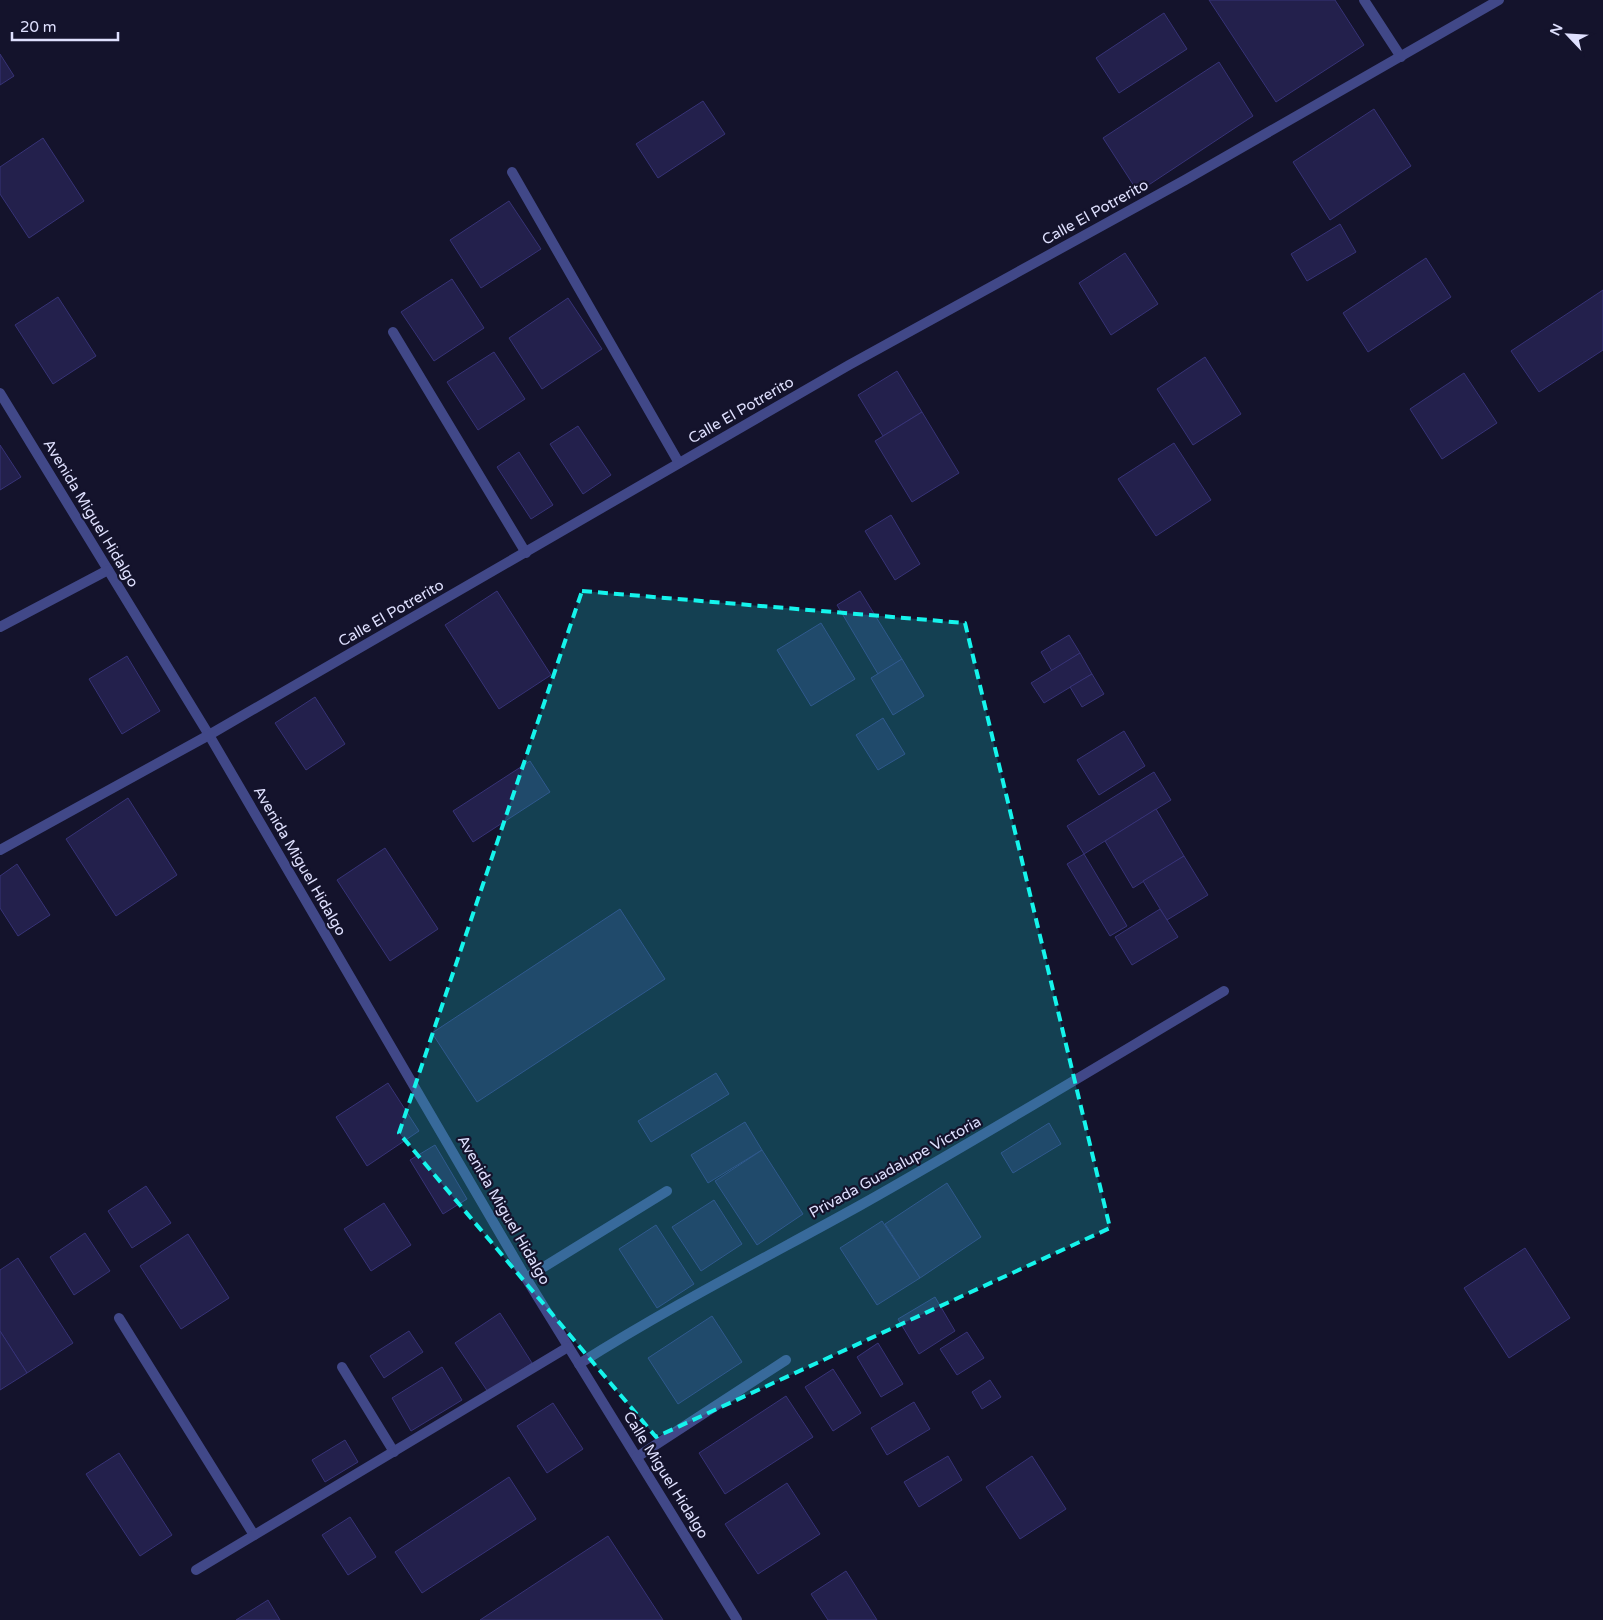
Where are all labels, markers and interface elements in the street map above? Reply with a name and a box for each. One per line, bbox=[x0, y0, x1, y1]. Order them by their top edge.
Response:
scale bar bbox=[12, 10, 119, 42]
north arrow bbox=[1543, 10, 1593, 60]
text: 20 m bbox=[20, 18, 57, 36]
text: N bbox=[1547, 21, 1567, 38]
street label: Calle El Potrerito bbox=[1039, 175, 1151, 249]
street label: Calle El Potrerito bbox=[685, 372, 797, 448]
street label: Avenida Miguel Hidalgo bbox=[40, 436, 142, 590]
street label: Calle El Potrerito bbox=[335, 575, 447, 651]
street label: Avenida Miguel Hidalgo bbox=[250, 783, 350, 939]
street label: Privada Guadalupe Victoria bbox=[806, 1112, 984, 1222]
street label: Avenida Miguel Hidalgo bbox=[454, 1132, 554, 1288]
street label: Calle Miguel Hidalgo bbox=[620, 1408, 712, 1542]

